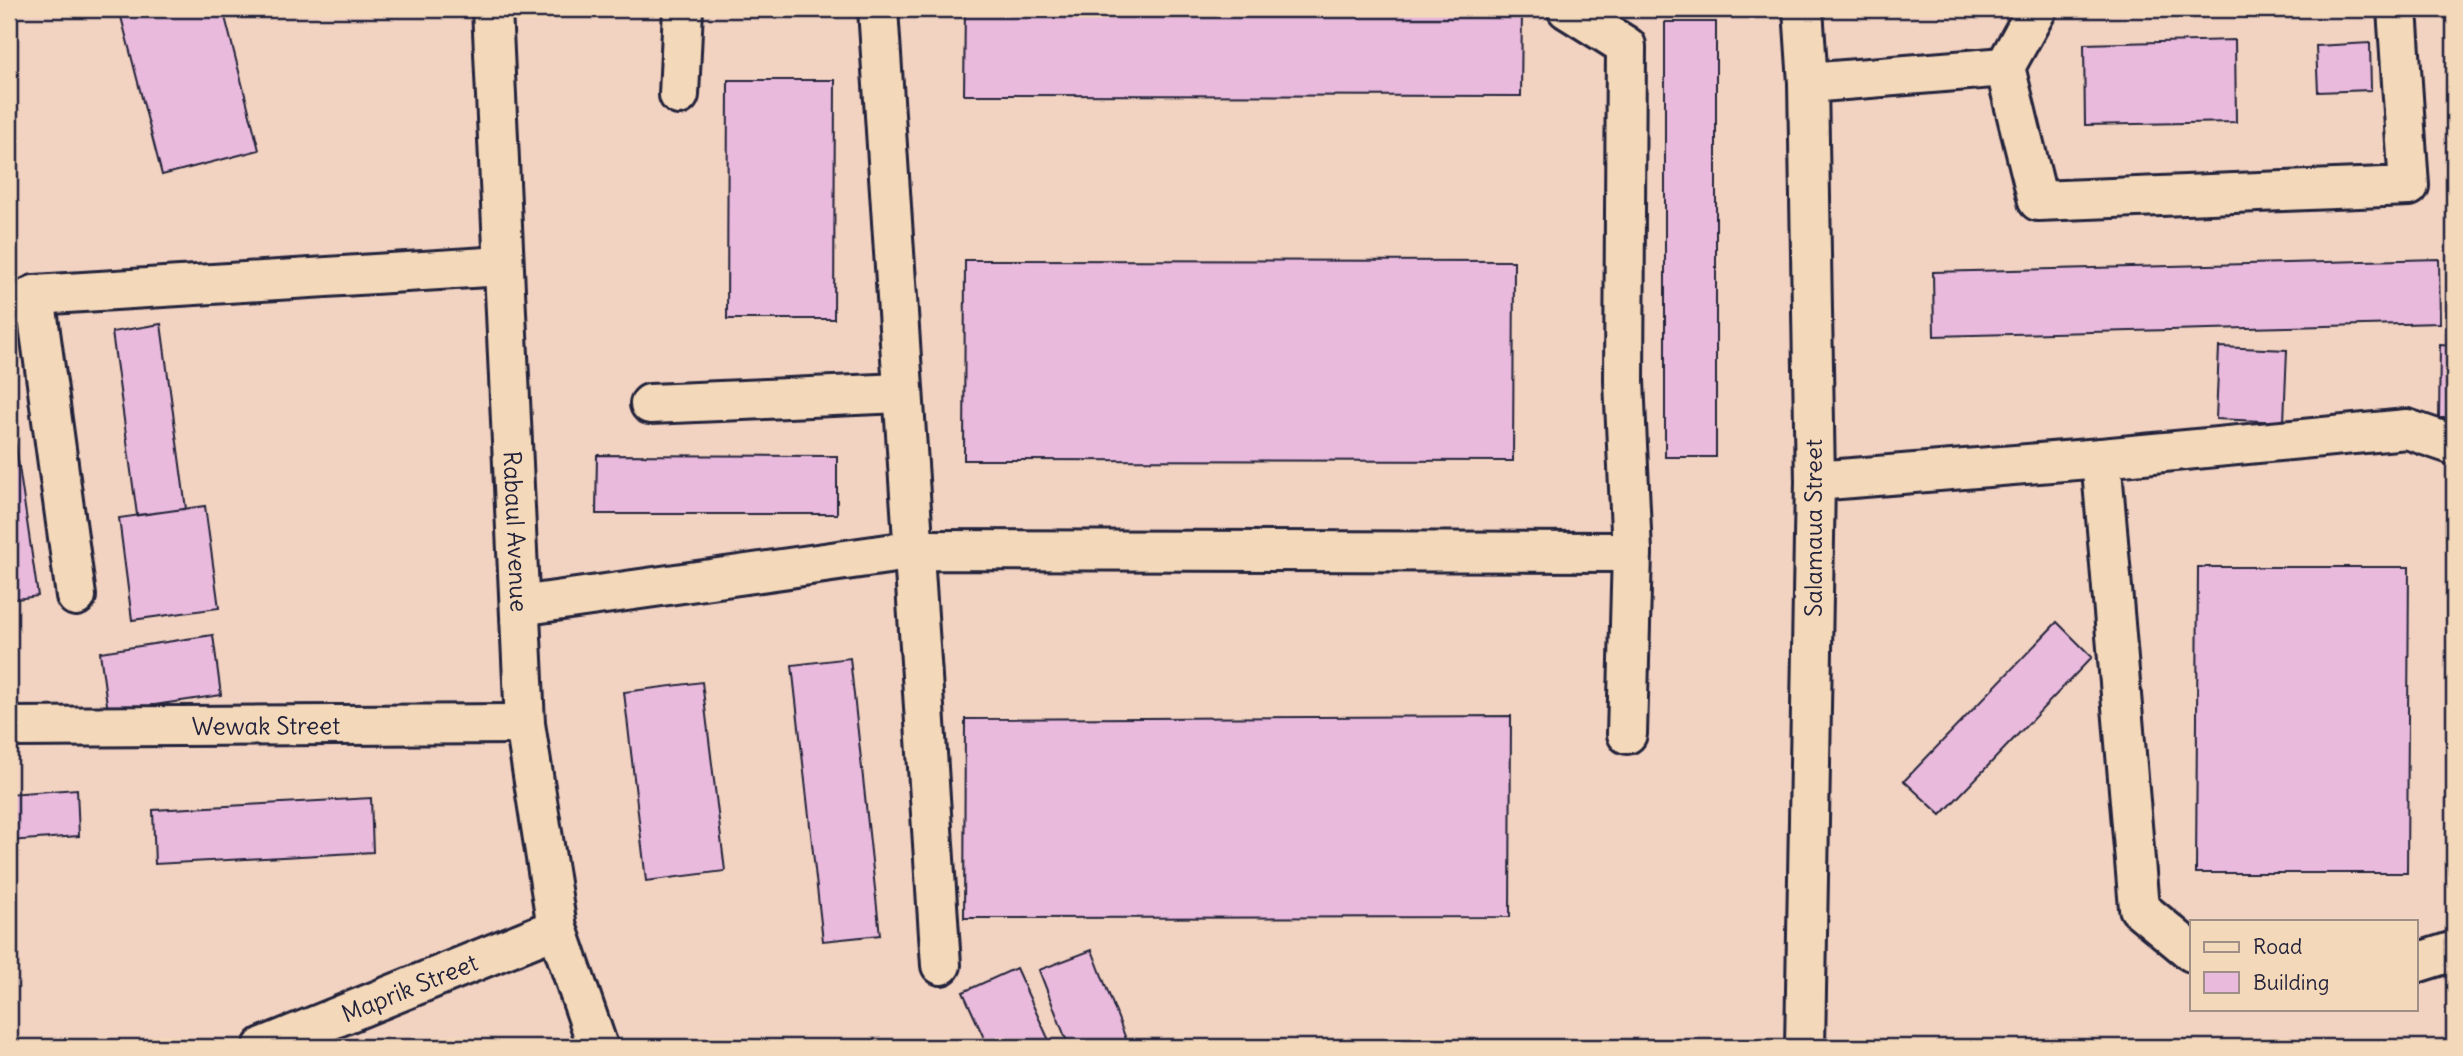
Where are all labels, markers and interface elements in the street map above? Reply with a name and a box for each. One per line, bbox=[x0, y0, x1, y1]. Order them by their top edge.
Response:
street label: Salamaua Street bbox=[1798, 439, 1828, 617]
street label: Rabaul Avenue bbox=[497, 450, 535, 613]
street label: Wewak Street bbox=[192, 710, 340, 741]
legend bbox=[2190, 920, 2418, 1010]
text: Road bbox=[2253, 933, 2302, 960]
street label: Maprik Street bbox=[337, 947, 482, 1029]
text: Building bbox=[2253, 969, 2329, 996]

